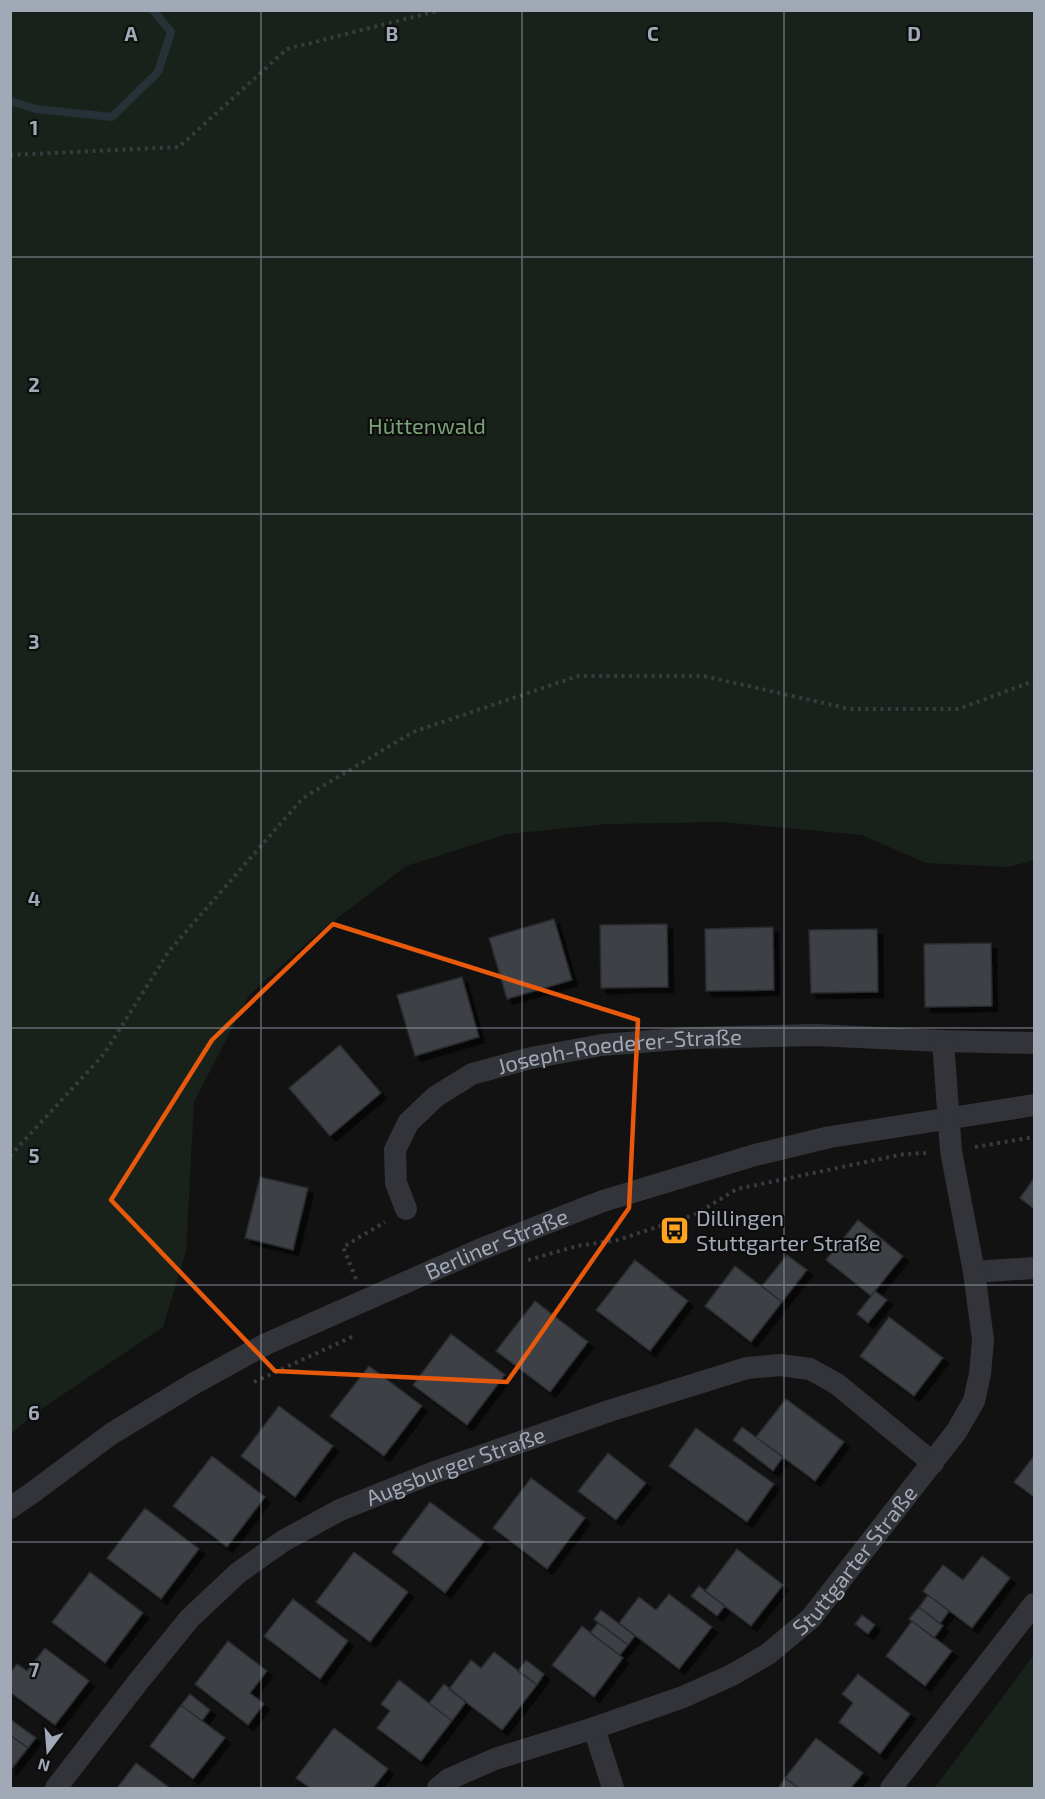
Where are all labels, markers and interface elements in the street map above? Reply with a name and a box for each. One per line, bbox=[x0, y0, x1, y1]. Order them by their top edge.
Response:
text: A bbox=[124, 21, 138, 45]
text: B bbox=[386, 21, 398, 45]
text: C bbox=[647, 21, 659, 45]
text: D bbox=[907, 21, 921, 45]
text: 1 bbox=[30, 115, 38, 139]
text: 2 bbox=[28, 372, 40, 396]
park label: Hüttenwald bbox=[368, 412, 486, 438]
text: 3 bbox=[28, 629, 40, 653]
text: 4 bbox=[28, 886, 41, 910]
street label: Joseph-Roederer-Straße bbox=[494, 1023, 742, 1079]
text: 5 bbox=[28, 1143, 40, 1167]
street label: Berliner Straße bbox=[421, 1202, 572, 1284]
place label: Dillingen Stuttgarter Straße bbox=[696, 1204, 881, 1255]
bus stop icon: Dillingen Stuttgarter Straße bbox=[659, 1215, 691, 1247]
text: 6 bbox=[28, 1400, 40, 1424]
street label: Augsburger Straße bbox=[362, 1420, 548, 1510]
street label: Stuttgarter Straße bbox=[787, 1480, 922, 1640]
text: 7 bbox=[29, 1657, 40, 1681]
north arrow bbox=[18, 1721, 78, 1781]
text: N bbox=[36, 1755, 52, 1777]

